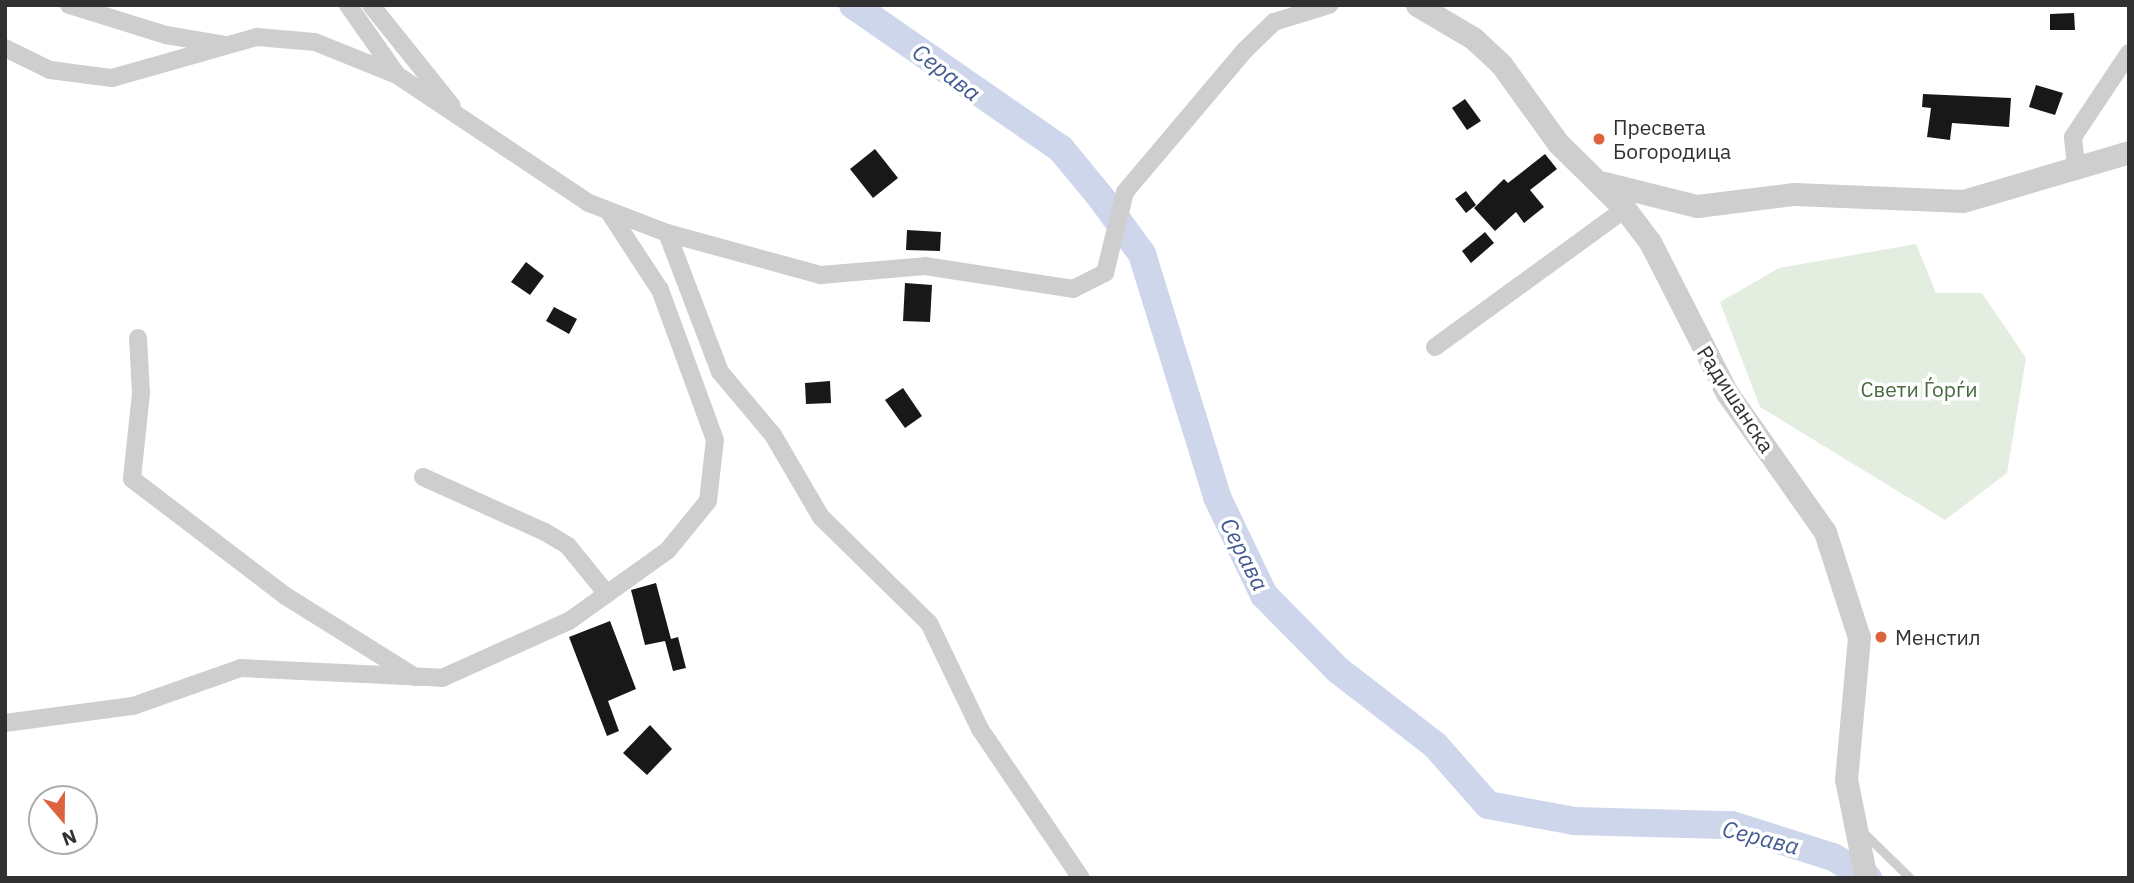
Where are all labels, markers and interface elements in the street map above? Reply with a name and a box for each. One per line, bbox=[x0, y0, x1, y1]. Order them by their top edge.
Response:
water label: Серава bbox=[908, 38, 986, 106]
place label: Пресвета Богородица bbox=[1613, 114, 1731, 164]
marker: Пресвета Богородица bbox=[1591, 131, 1607, 147]
street label: Радишанска bbox=[1692, 341, 1780, 457]
park label: Свети Ѓорѓи bbox=[1860, 376, 1978, 402]
water label: Серава bbox=[1215, 513, 1275, 595]
place label: Менстил bbox=[1895, 624, 1981, 650]
marker: Менстил bbox=[1873, 629, 1889, 645]
north arrow bbox=[28, 785, 98, 855]
water label: Серава bbox=[1720, 814, 1802, 860]
text: N bbox=[59, 824, 80, 851]

